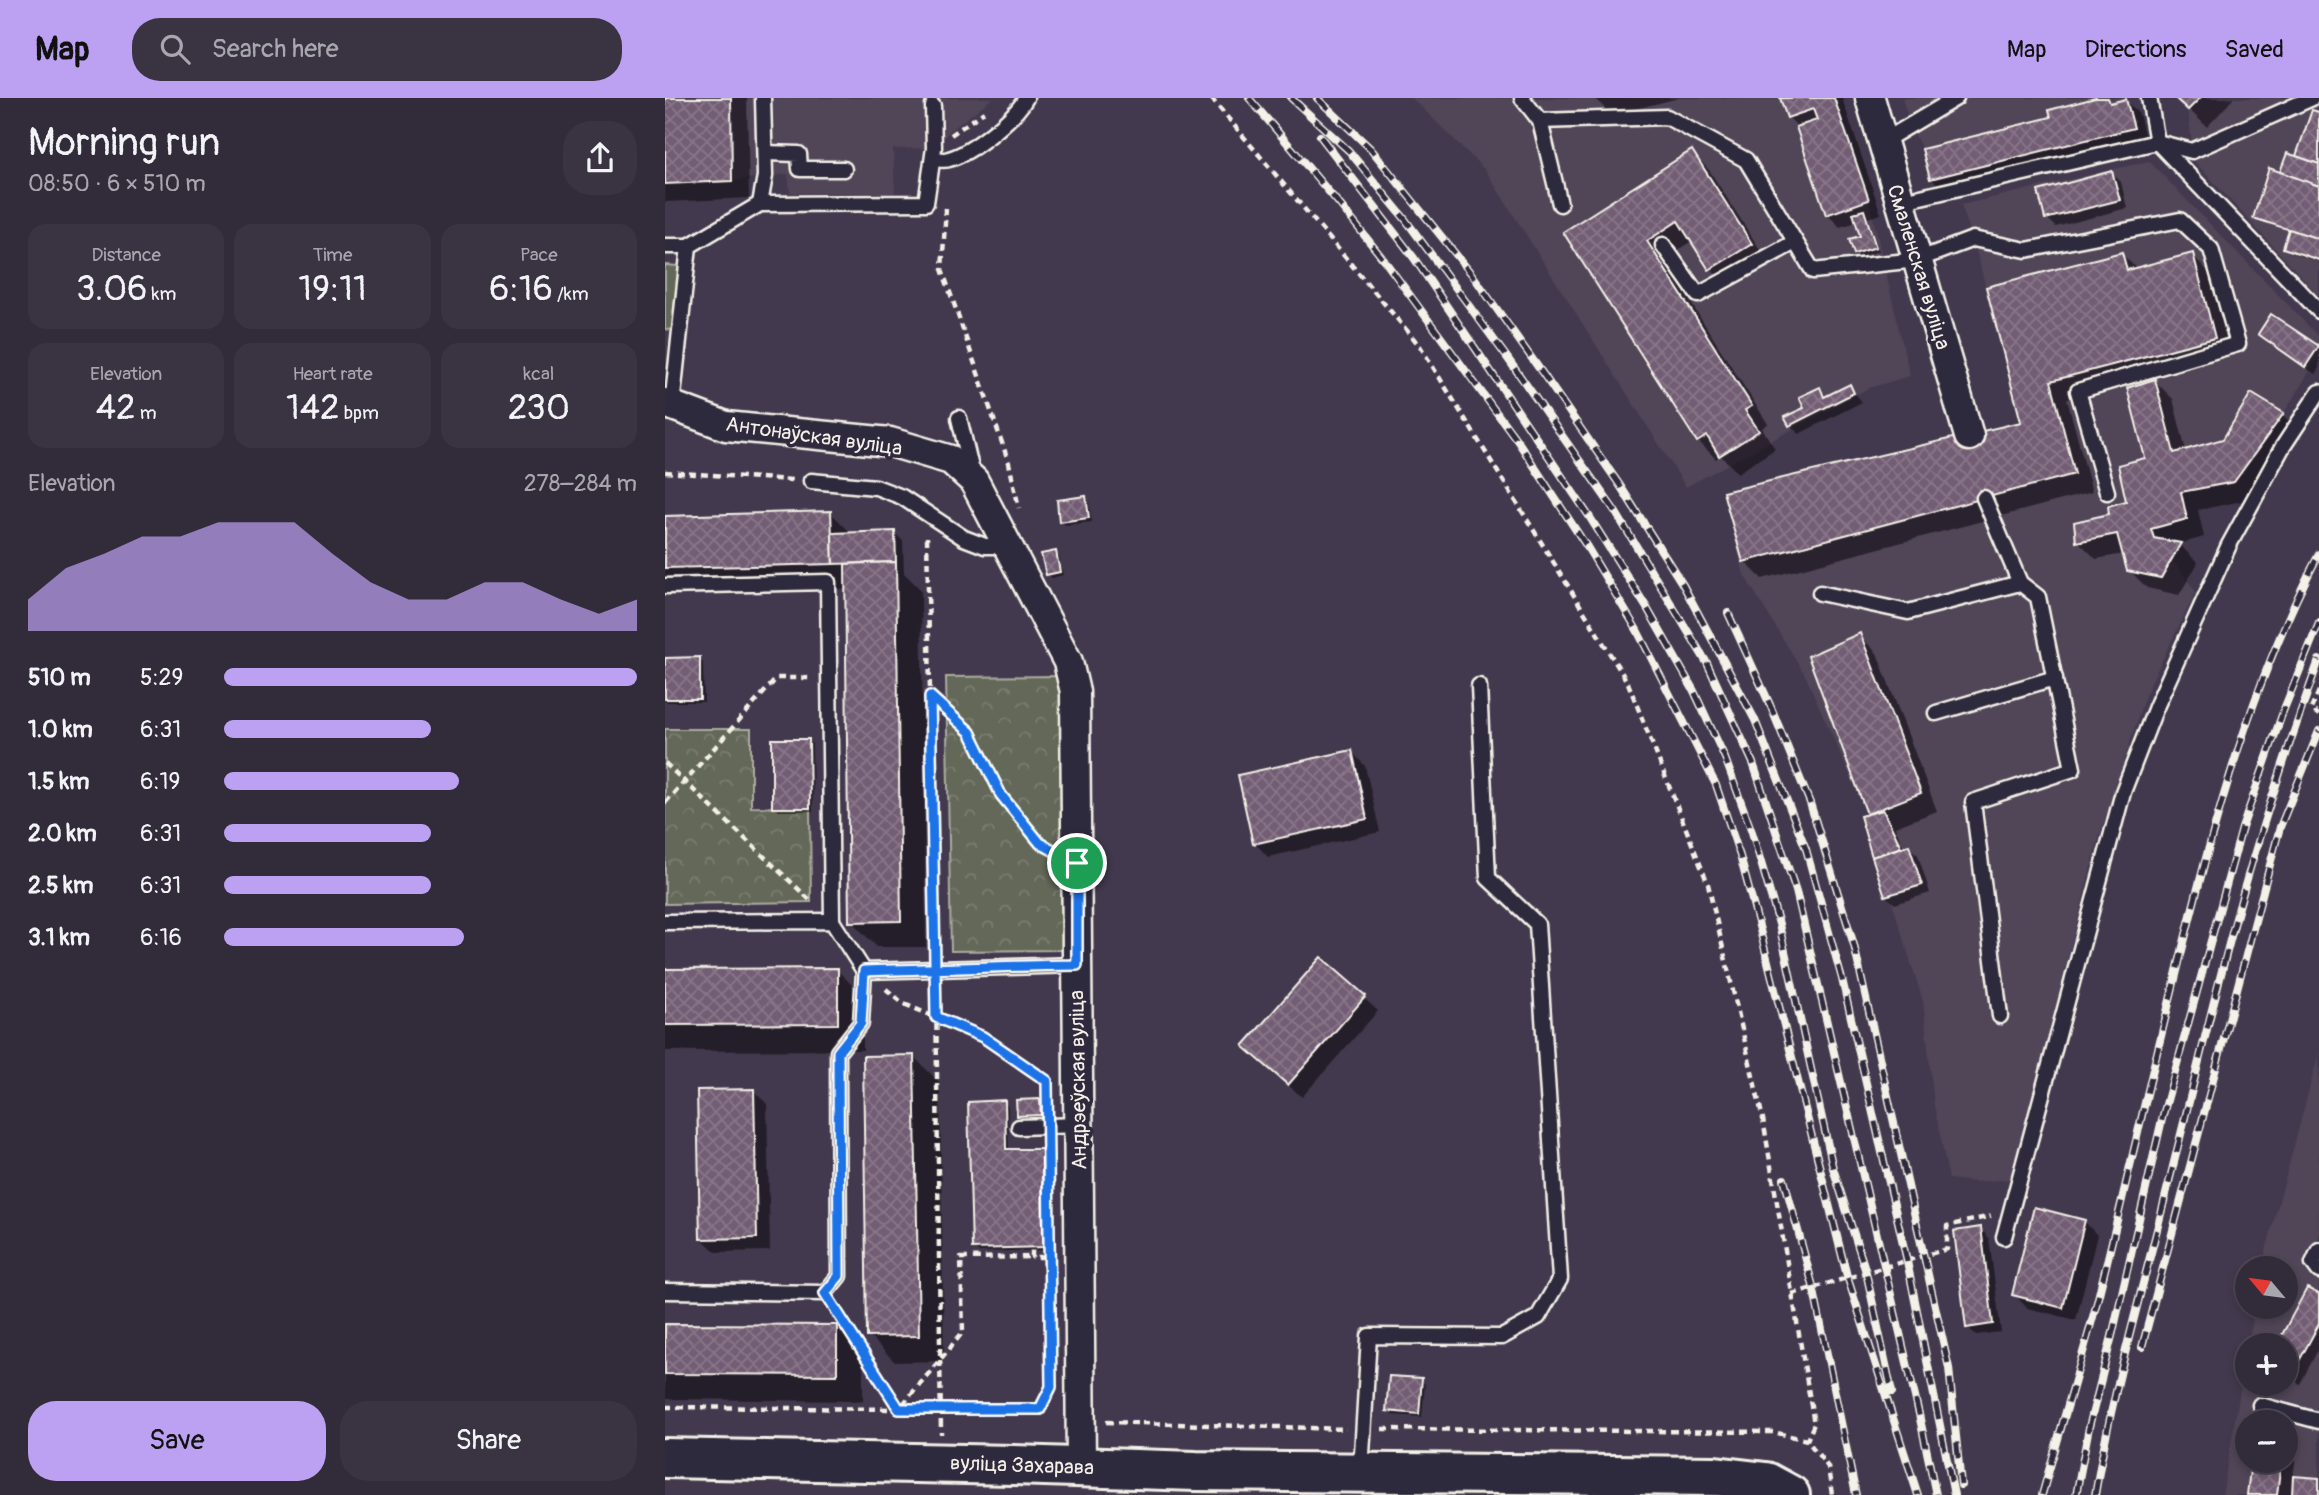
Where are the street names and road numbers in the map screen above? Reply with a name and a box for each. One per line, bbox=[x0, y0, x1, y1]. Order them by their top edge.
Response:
street label: Смаленская вуліца bbox=[1881, 181, 1956, 353]
street label: Антонаўская вуліца bbox=[724, 411, 904, 462]
street label: Андрэеўская вуліца bbox=[1063, 990, 1094, 1170]
street label: вуліца Захарава bbox=[950, 1449, 1094, 1482]

